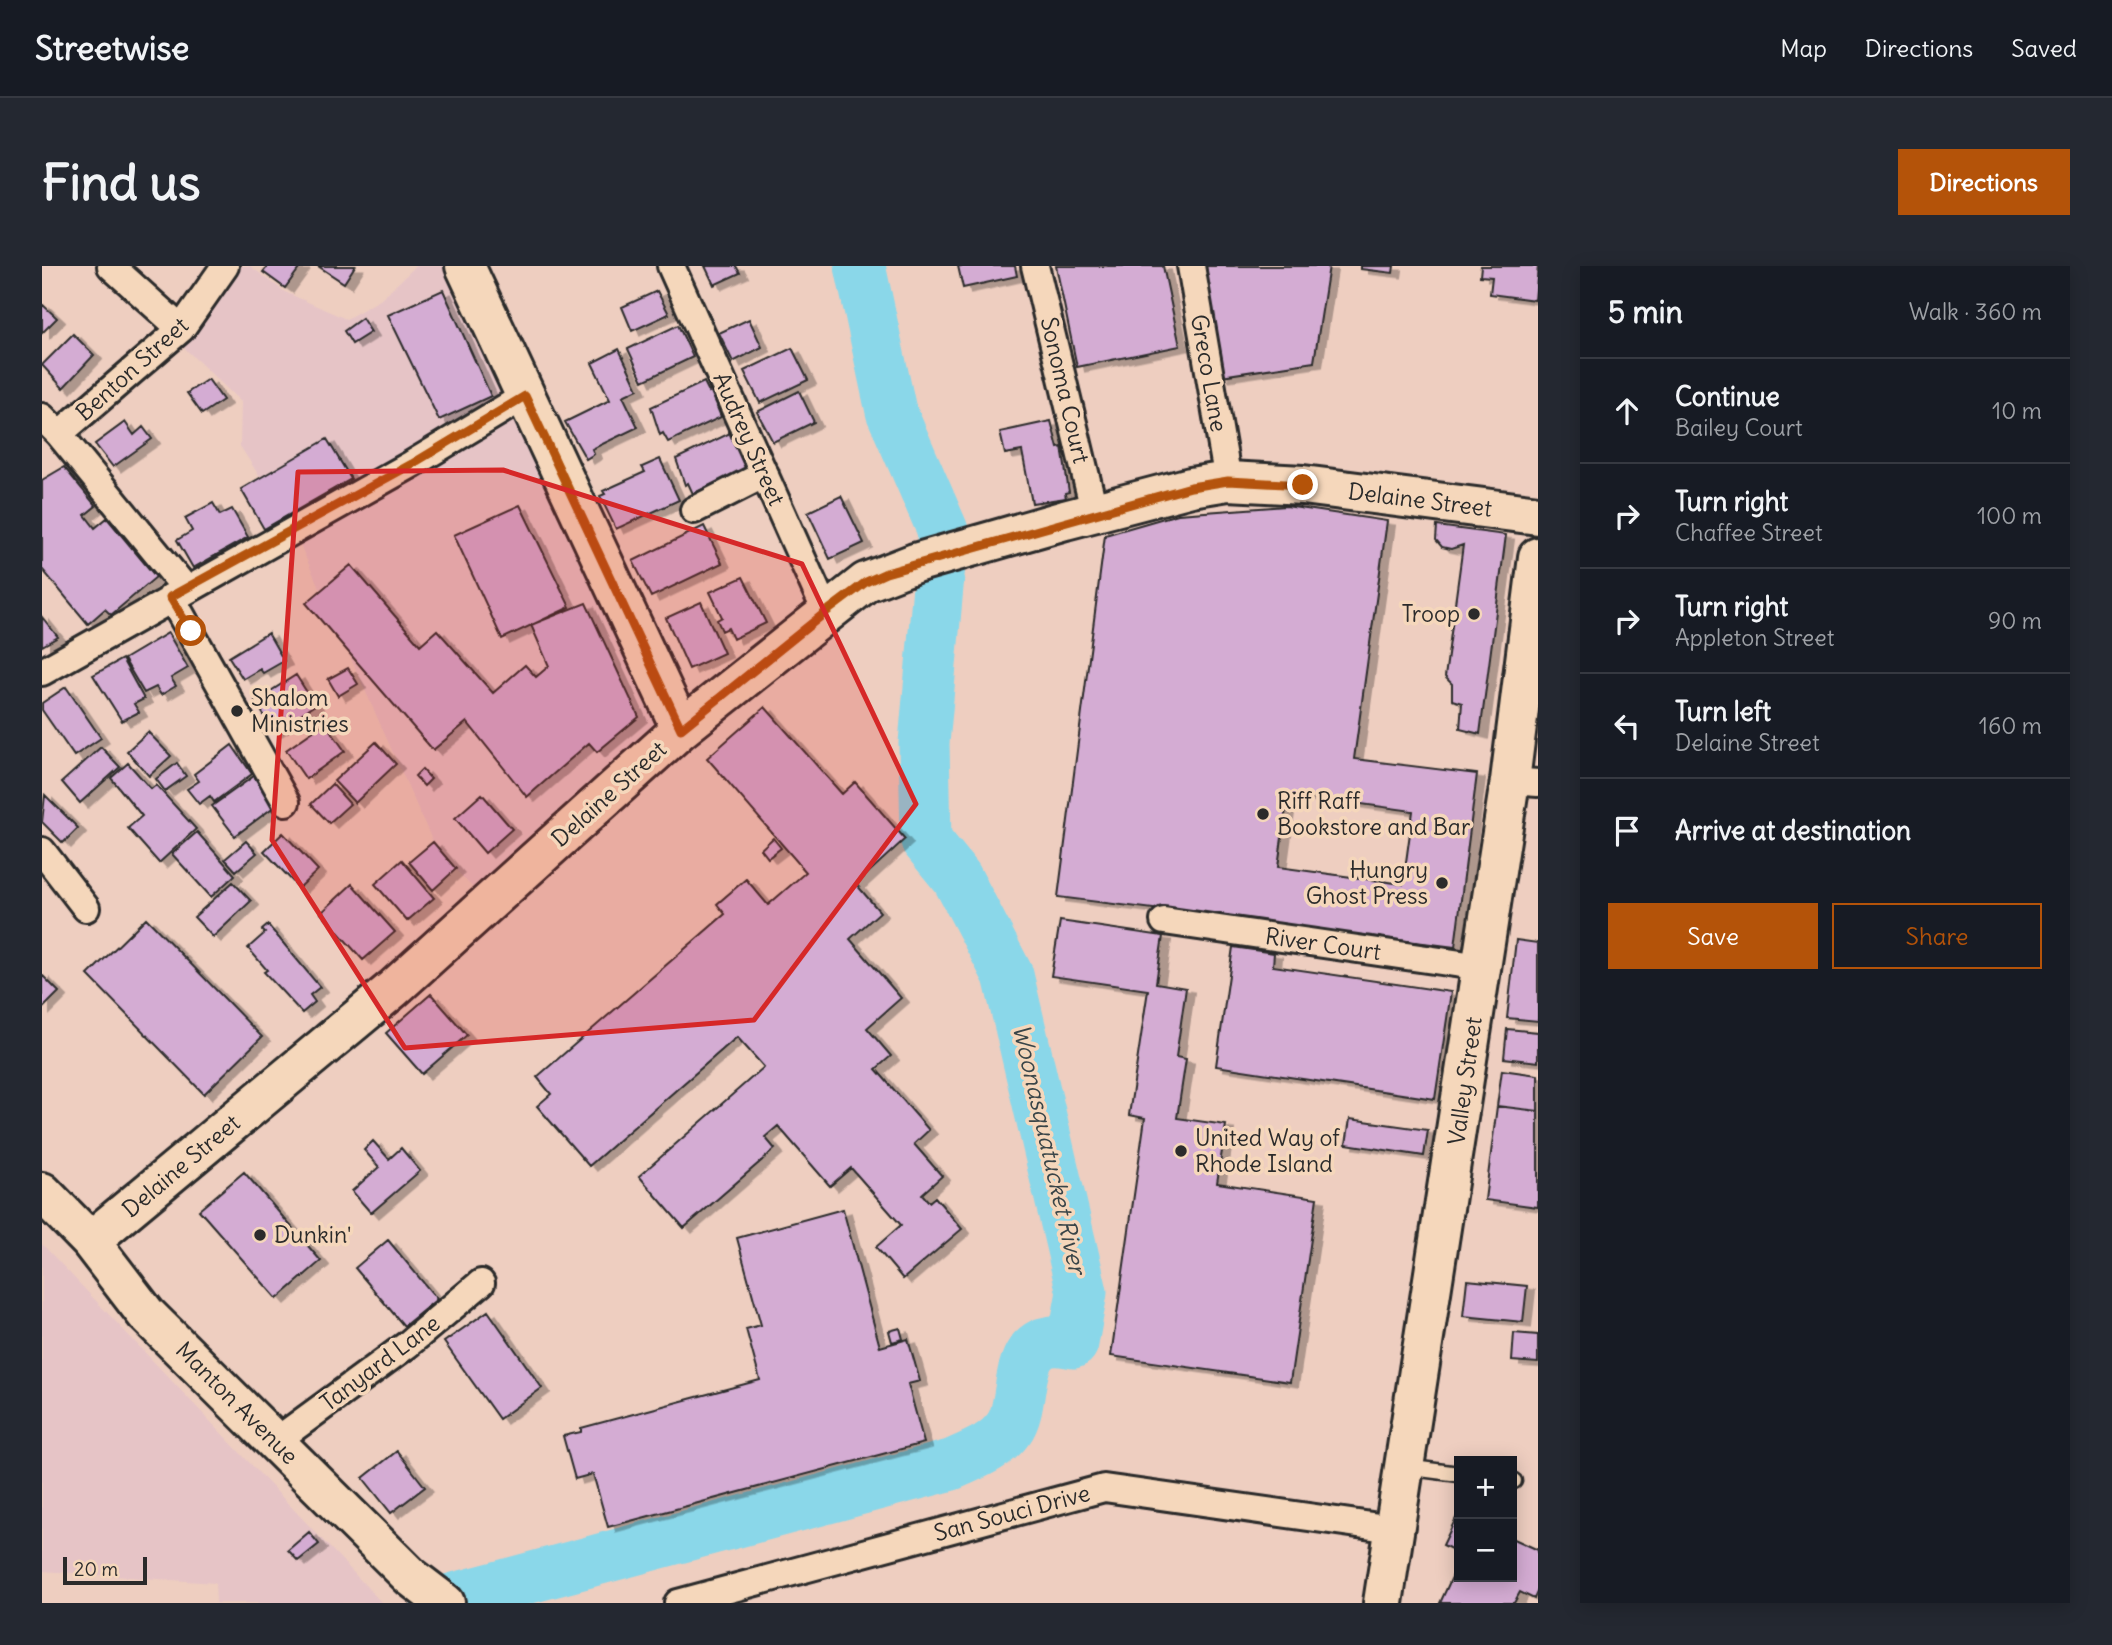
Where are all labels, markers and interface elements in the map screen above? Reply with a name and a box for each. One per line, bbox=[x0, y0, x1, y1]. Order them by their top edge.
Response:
text: Streetwise bbox=[35, 27, 189, 69]
text: Map bbox=[1780, 33, 1827, 63]
text: Directions bbox=[1865, 33, 1973, 63]
text: Saved bbox=[2011, 33, 2077, 63]
button: Directions bbox=[1898, 149, 2070, 215]
text: Find us bbox=[42, 152, 200, 213]
text: 5 min bbox=[1608, 293, 1683, 331]
text: Walk · 360 m bbox=[1909, 297, 2042, 326]
street label: Benton Street bbox=[69, 310, 194, 427]
street label: Greco Lane bbox=[1185, 312, 1234, 434]
street label: Sonoma Court bbox=[1035, 314, 1096, 466]
street label: Audrey Street bbox=[707, 368, 792, 510]
text: Continue bbox=[1675, 380, 1780, 413]
icon: ahead bbox=[1608, 392, 1646, 430]
text: 10 m bbox=[1992, 396, 2042, 425]
text: Bailey Court bbox=[1675, 413, 1803, 442]
route end bbox=[1287, 469, 1318, 500]
street label: Delaine Street bbox=[1346, 476, 1494, 523]
text: Turn right bbox=[1675, 485, 1788, 518]
icon: right bbox=[1608, 497, 1646, 535]
text: 100 m bbox=[1977, 501, 2042, 530]
text: Chaffee Street bbox=[1675, 518, 1823, 547]
text: Turn right bbox=[1675, 590, 1788, 623]
place label: Troop bbox=[1401, 599, 1460, 628]
icon: right bbox=[1608, 602, 1646, 640]
marker: Troop bbox=[1466, 606, 1482, 622]
text: 90 m bbox=[1988, 606, 2042, 635]
route start bbox=[175, 615, 206, 646]
text: Appleton Street bbox=[1675, 623, 1834, 652]
place label: Shalom Ministries bbox=[251, 683, 349, 738]
text: Turn left bbox=[1675, 695, 1771, 728]
marker: Shalom Ministries bbox=[229, 703, 245, 719]
icon: left bbox=[1608, 707, 1646, 745]
text: 160 m bbox=[1979, 711, 2042, 740]
text: Delaine Street bbox=[1675, 728, 1820, 757]
street label: Delaine Street bbox=[545, 734, 672, 853]
place label: Riff Raff Bookstore and Bar bbox=[1277, 786, 1471, 841]
marker: Riff Raff Bookstore and Bar bbox=[1255, 806, 1271, 822]
icon: arrive bbox=[1608, 812, 1646, 850]
text: Arrive at destination bbox=[1675, 814, 1911, 847]
place label: Hungry Ghost Press bbox=[1306, 855, 1428, 910]
marker: Hungry Ghost Press bbox=[1434, 875, 1450, 891]
button: Save bbox=[1608, 903, 1818, 969]
button: Share bbox=[1832, 903, 2042, 969]
street label: River Court bbox=[1263, 921, 1383, 966]
street label: Valley Street bbox=[1441, 1015, 1488, 1147]
water label: Woonasquatucket River bbox=[1007, 1021, 1094, 1280]
street label: Delaine Street bbox=[116, 1108, 246, 1223]
place label: United Way of Rhode Island bbox=[1195, 1123, 1340, 1178]
marker: United Way of Rhode Island bbox=[1173, 1143, 1189, 1159]
place label: Dunkin' bbox=[274, 1220, 351, 1249]
marker: Dunkin' bbox=[252, 1227, 268, 1243]
street label: Tanyard Lane bbox=[314, 1308, 445, 1417]
street label: Manton Avenue bbox=[170, 1335, 305, 1470]
map controls bbox=[1454, 1456, 1517, 1582]
button: + bbox=[1454, 1456, 1517, 1519]
street label: San Souci Drive bbox=[931, 1478, 1093, 1547]
button: − bbox=[1454, 1519, 1517, 1582]
scale bar bbox=[63, 1554, 147, 1586]
text: 20 m bbox=[74, 1557, 118, 1581]

